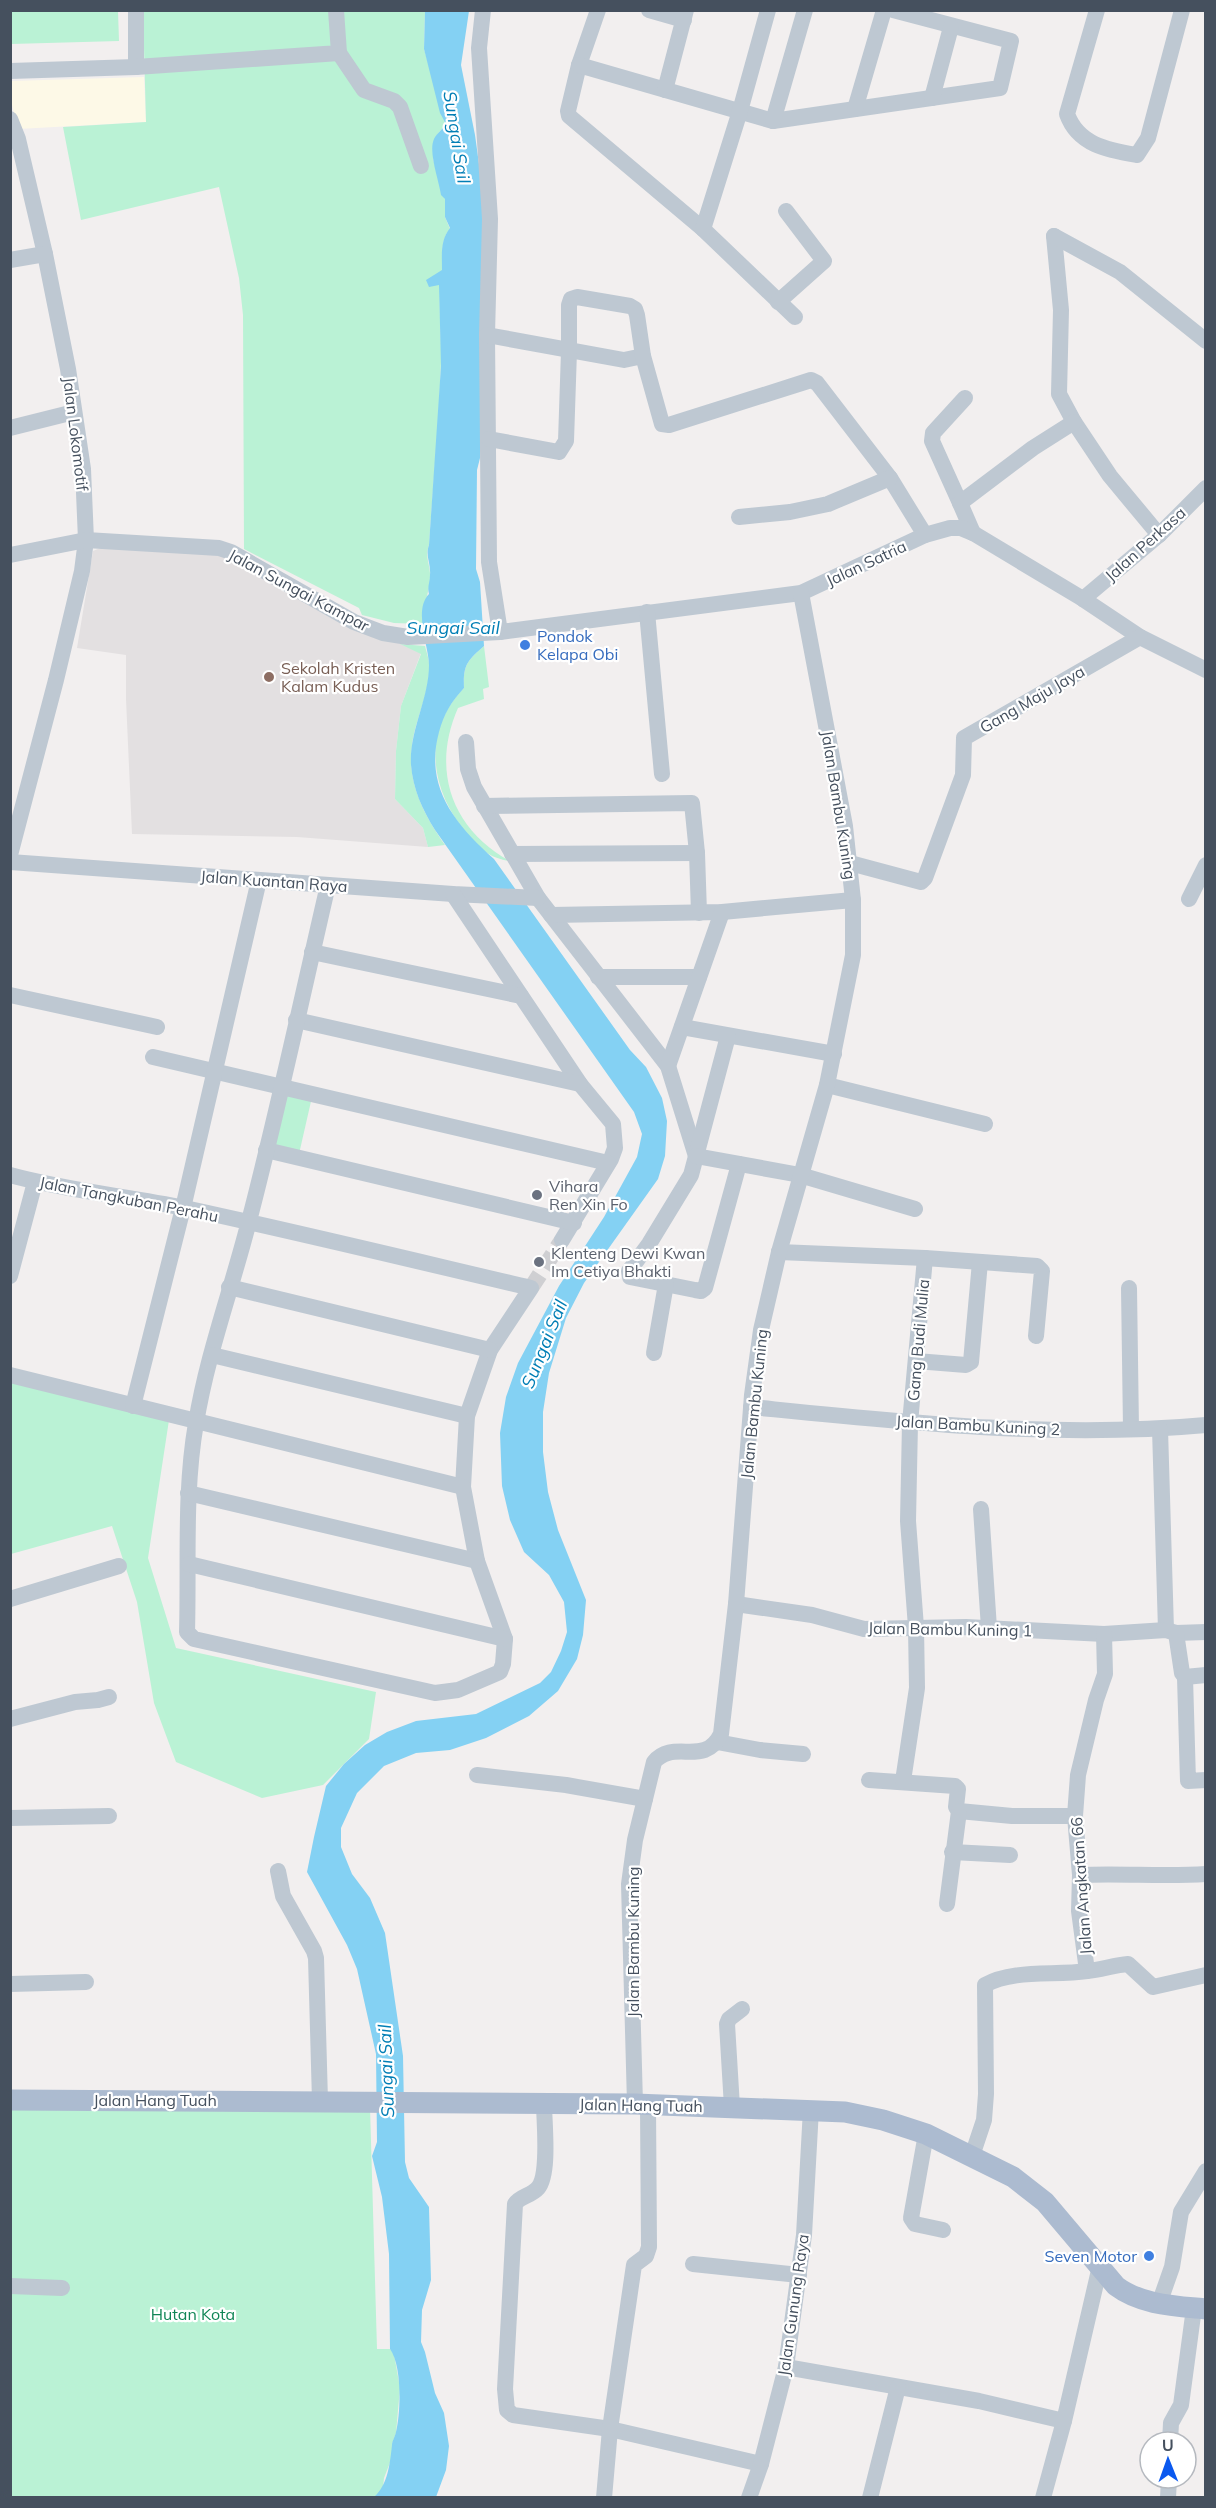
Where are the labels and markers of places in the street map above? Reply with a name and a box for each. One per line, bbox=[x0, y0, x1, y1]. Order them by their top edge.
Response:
place label: Pondok Kelapa Obi bbox=[537, 626, 618, 664]
marker: Pondok Kelapa Obi bbox=[518, 638, 532, 652]
place label: Sekolah Kristen Kalam Kudus bbox=[281, 658, 395, 696]
marker: Sekolah Kristen Kalam Kudus bbox=[262, 670, 276, 684]
place label: Vihara Ren Xin Fo bbox=[549, 1176, 628, 1214]
marker: Vihara Ren Xin Fo bbox=[530, 1188, 544, 1202]
place label: Klenteng Dewi Kwan Im Cetiya Bhakti bbox=[551, 1243, 705, 1281]
marker: Klenteng Dewi Kwan Im Cetiya Bhakti bbox=[532, 1255, 546, 1269]
place label: Seven Motor bbox=[1045, 2246, 1137, 2266]
marker: Seven Motor bbox=[1142, 2249, 1156, 2263]

